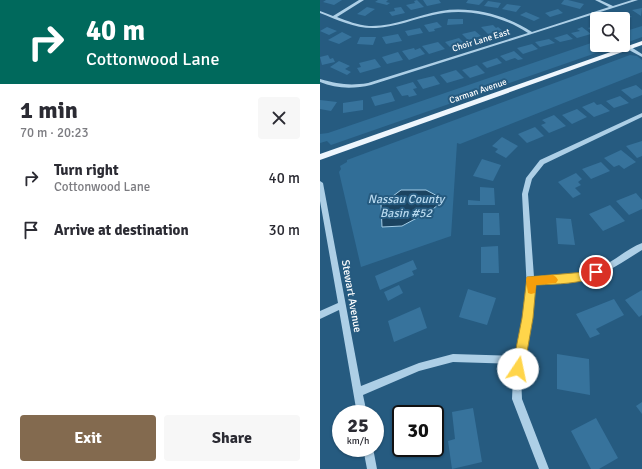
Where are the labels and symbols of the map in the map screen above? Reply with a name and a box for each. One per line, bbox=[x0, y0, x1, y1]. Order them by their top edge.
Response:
street label: Choir Lane East bbox=[451, 26, 511, 55]
street label: Carman Avenue bbox=[448, 76, 509, 106]
water label: Nassau County Basin #52 bbox=[368, 192, 446, 221]
pin bbox=[579, 255, 613, 289]
street label: Stewart Avenue bbox=[339, 259, 364, 333]
position arrow bbox=[497, 348, 539, 390]
speed limit sign: 30 bbox=[392, 405, 444, 457]

